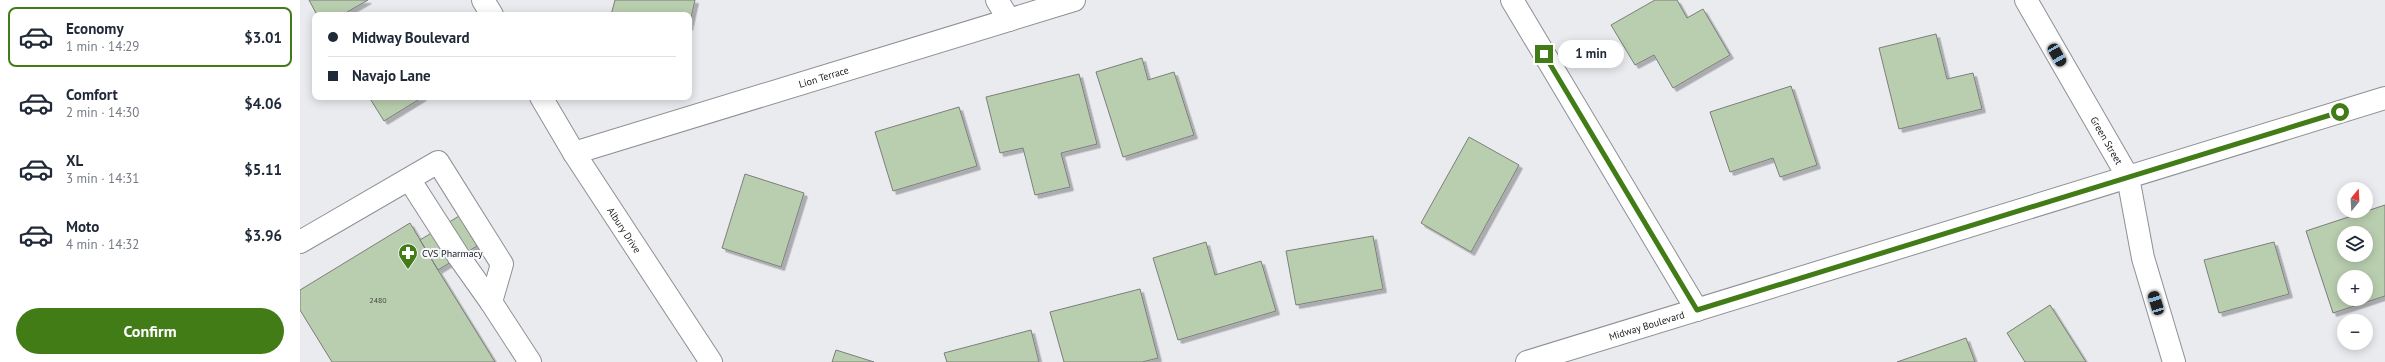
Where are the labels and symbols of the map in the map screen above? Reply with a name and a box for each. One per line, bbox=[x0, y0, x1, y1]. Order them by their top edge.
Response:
callout: 1 min bbox=[1558, 40, 1624, 68]
car bbox=[2046, 42, 2068, 68]
route end bbox=[1535, 45, 1553, 63]
street label: Lion Terrace bbox=[797, 63, 850, 90]
route start bbox=[2331, 103, 2349, 121]
street label: Green Street bbox=[2088, 114, 2126, 167]
north arrow bbox=[2337, 182, 2373, 218]
street label: Albury Drive bbox=[605, 204, 644, 255]
pharmacy icon: CVS Pharmacy bbox=[397, 242, 419, 270]
place label: CVS Pharmacy bbox=[422, 247, 483, 260]
car bbox=[2147, 290, 2165, 316]
house number: 2480 bbox=[369, 295, 387, 305]
street label: Midway Boulevard bbox=[1607, 308, 1686, 343]

